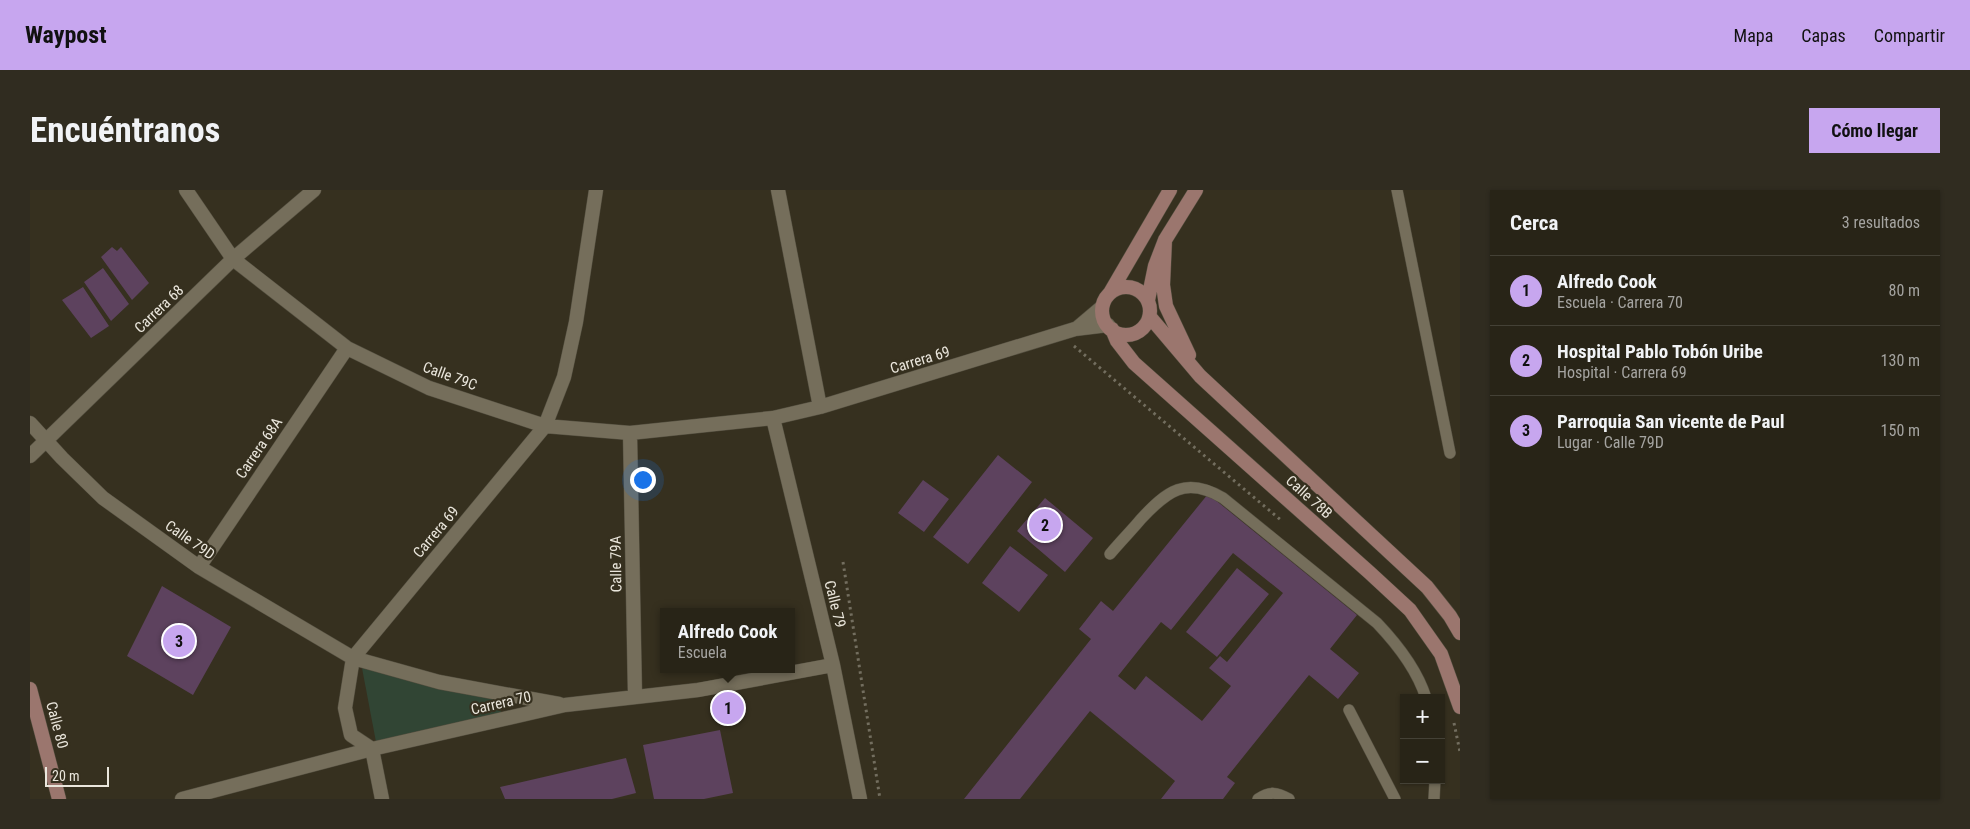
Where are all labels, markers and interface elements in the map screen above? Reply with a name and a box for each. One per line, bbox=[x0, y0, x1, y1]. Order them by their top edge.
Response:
text: Waypost bbox=[25, 21, 107, 49]
text: Mapa bbox=[1734, 25, 1773, 46]
text: Capas bbox=[1801, 25, 1846, 46]
text: Compartir bbox=[1874, 25, 1945, 46]
button: Cómo llegar bbox=[1809, 108, 1940, 153]
text: Encuéntranos bbox=[30, 110, 221, 151]
text: Cerca bbox=[1510, 211, 1558, 235]
text: 3 resultados bbox=[1842, 213, 1920, 232]
text: Alfredo Cook bbox=[1557, 270, 1657, 293]
street label: Carrera 68 bbox=[131, 281, 187, 337]
text: 1 bbox=[1522, 281, 1530, 300]
text: 80 m bbox=[1888, 281, 1920, 300]
text: Escuela · Carrera 70 bbox=[1557, 293, 1683, 312]
text: Hospital Pablo Tobón Uribe bbox=[1557, 340, 1763, 363]
street label: Carrera 69 bbox=[888, 342, 952, 378]
text: 2 bbox=[1522, 351, 1530, 370]
text: 130 m bbox=[1881, 351, 1920, 370]
street label: Calle 79C bbox=[420, 358, 480, 394]
text: Hospital · Carrera 69 bbox=[1557, 363, 1687, 382]
text: Parroquia San vicente de Paul bbox=[1557, 410, 1785, 433]
street label: Carrera 68A bbox=[232, 414, 286, 482]
text: 3 bbox=[1522, 421, 1530, 440]
text: 150 m bbox=[1881, 421, 1920, 440]
text: Lugar · Calle 79D bbox=[1557, 433, 1664, 452]
your location bbox=[630, 467, 656, 493]
street label: Calle 78B bbox=[1282, 472, 1336, 522]
street label: Carrera 69 bbox=[409, 503, 463, 561]
pin: 2 bbox=[1029, 506, 1061, 544]
street label: Calle 79D bbox=[162, 516, 218, 564]
street label: Calle 79A bbox=[607, 535, 625, 592]
street label: Calle 79 bbox=[820, 579, 850, 629]
popup bbox=[660, 608, 795, 673]
text: Alfredo Cook bbox=[678, 620, 777, 643]
pin: 3 bbox=[163, 622, 195, 660]
text: Escuela bbox=[678, 643, 727, 662]
street label: Carrera 70 bbox=[469, 687, 533, 719]
pin: 1 bbox=[712, 689, 744, 727]
map controls bbox=[1400, 694, 1445, 784]
button: + bbox=[1400, 694, 1445, 739]
street label: Calle 80 bbox=[42, 700, 72, 750]
button: − bbox=[1400, 739, 1445, 784]
scale bar bbox=[45, 764, 109, 787]
text: 20 m bbox=[52, 768, 80, 784]

